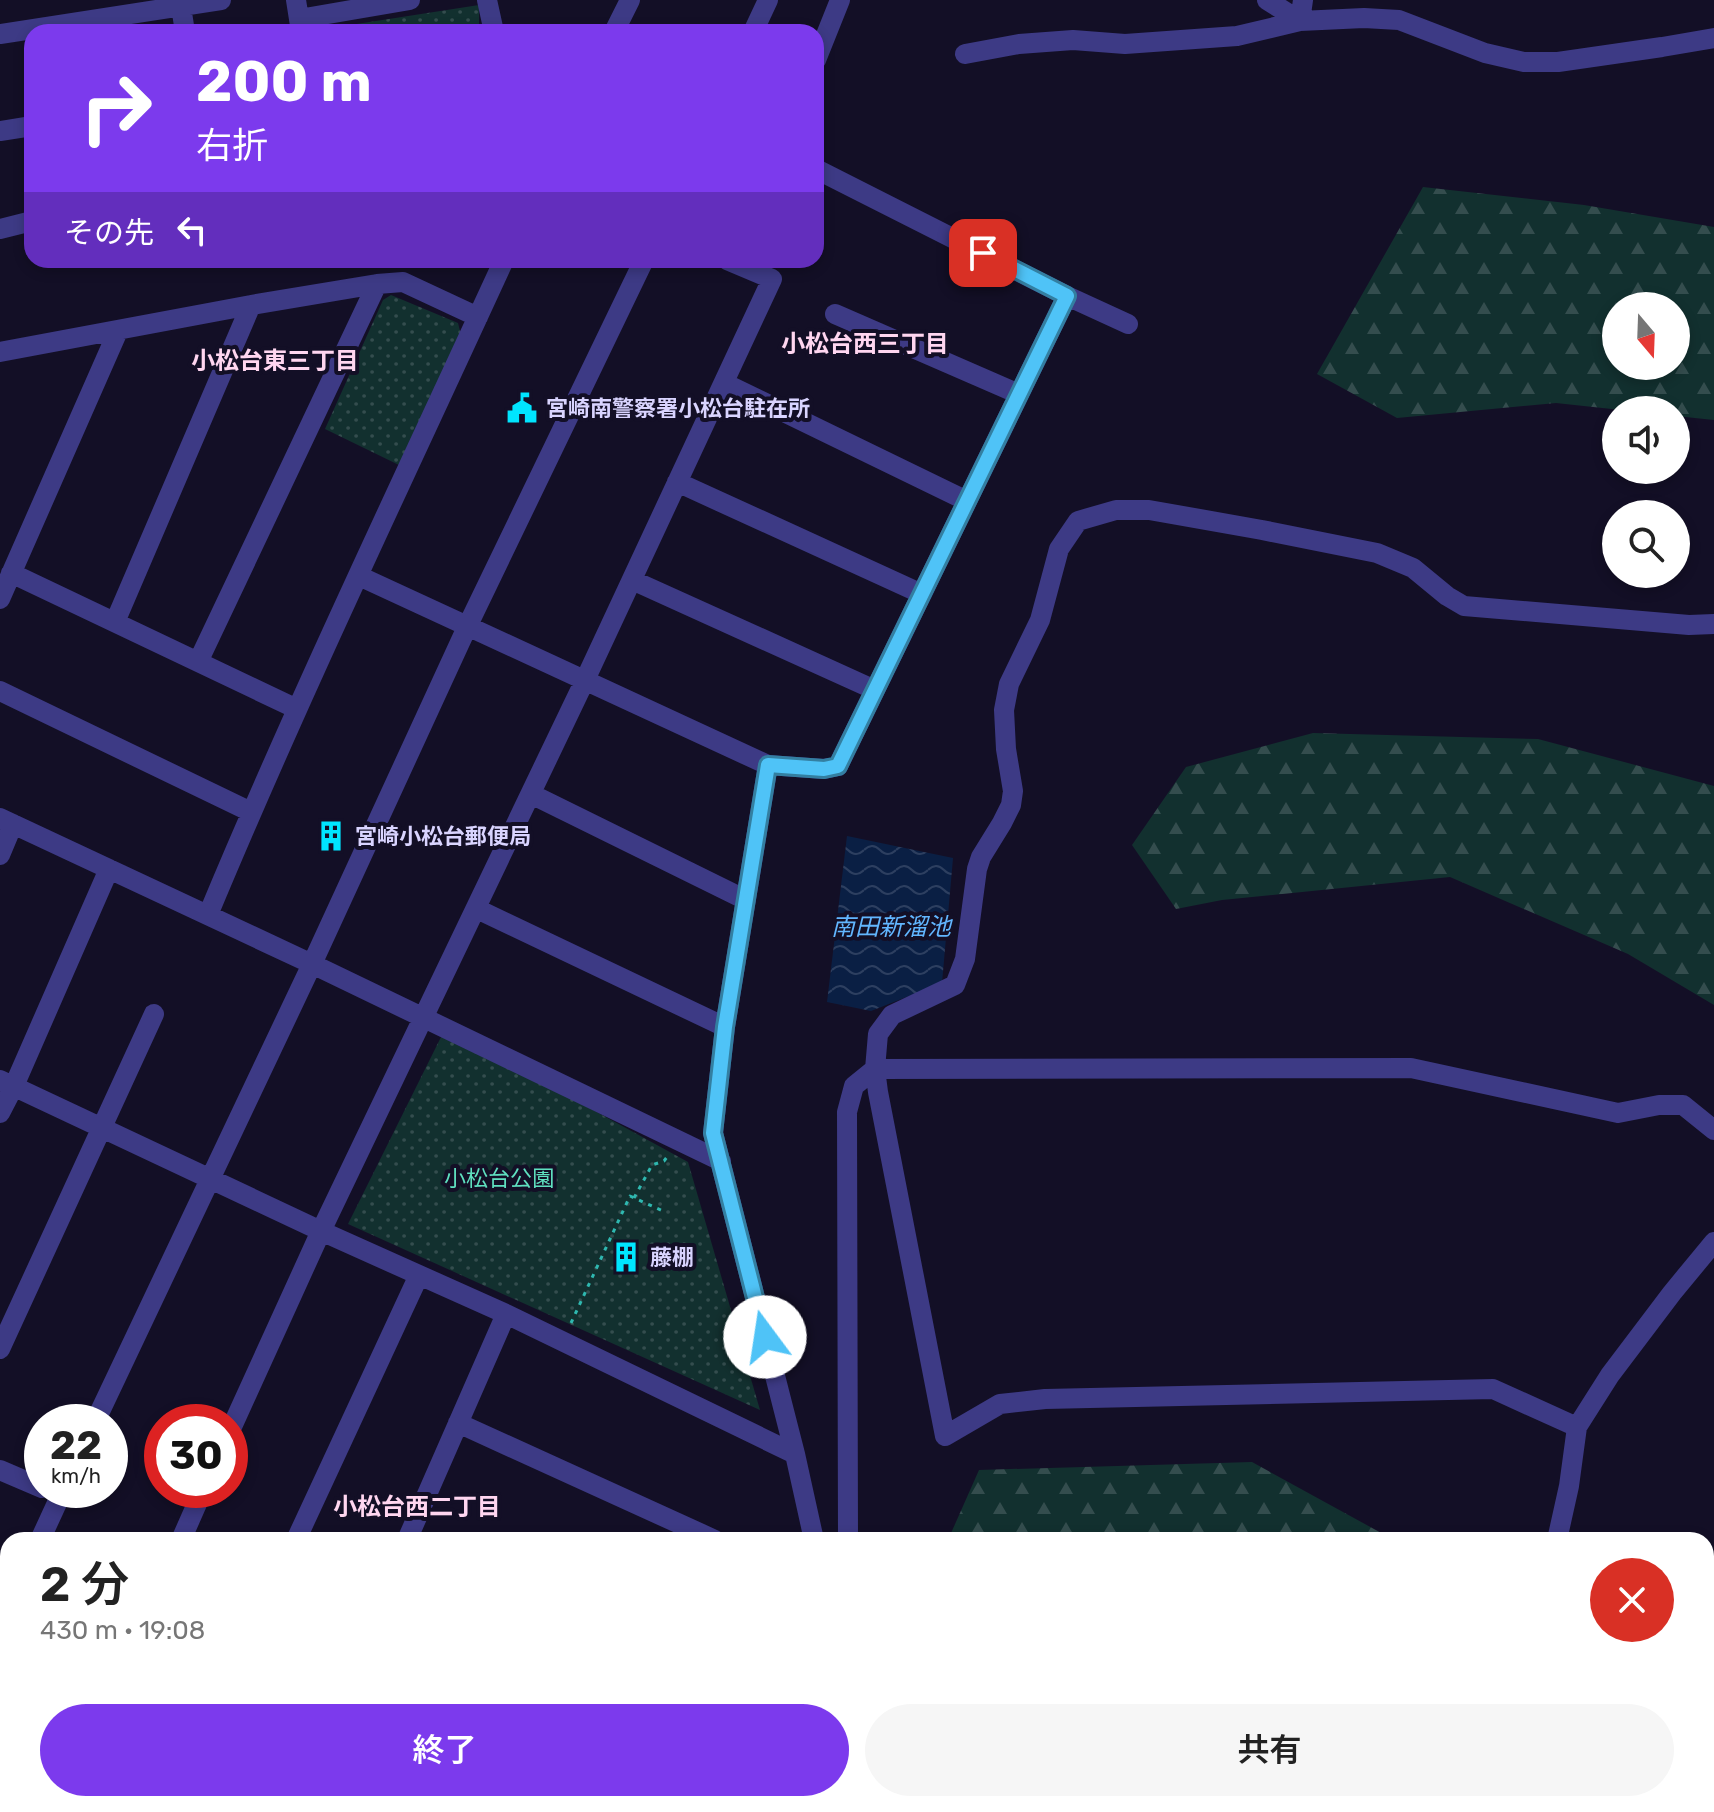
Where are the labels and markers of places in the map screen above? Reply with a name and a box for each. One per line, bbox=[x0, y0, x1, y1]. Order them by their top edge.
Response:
pin bbox=[949, 219, 1017, 287]
public building icon: 宮崎南警察署小松台駐在所 bbox=[505, 391, 539, 425]
place label: 宮崎南警察署小松台駐在所 bbox=[546, 395, 810, 422]
building icon: 宮崎小松台郵便局 bbox=[314, 819, 348, 853]
place label: 宮崎小松台郵便局 bbox=[355, 823, 531, 850]
building icon: 藤棚 bbox=[609, 1240, 643, 1274]
place label: 藤棚 bbox=[650, 1244, 694, 1271]

